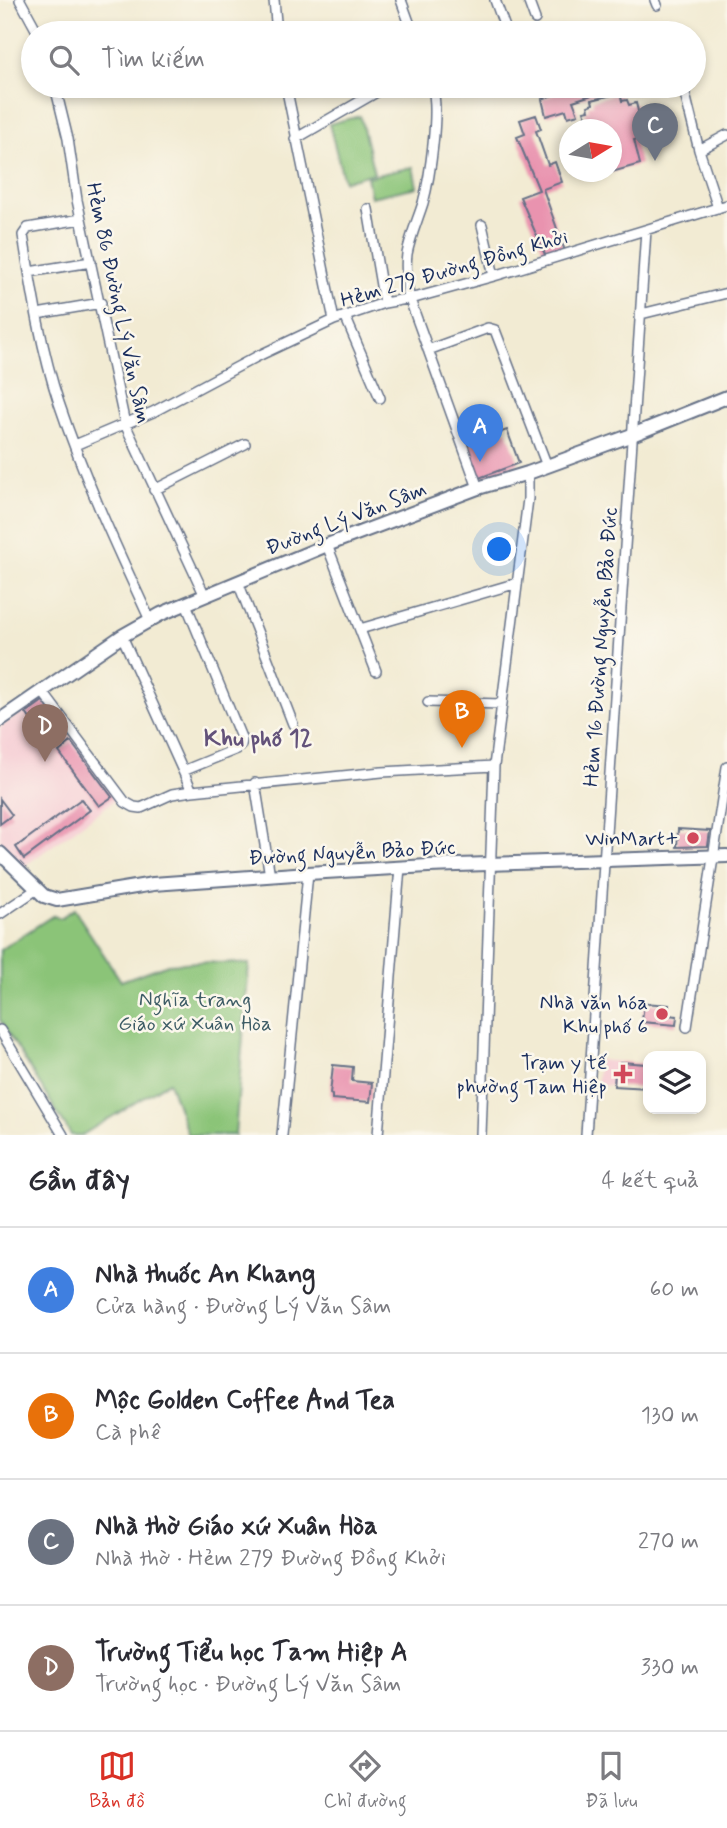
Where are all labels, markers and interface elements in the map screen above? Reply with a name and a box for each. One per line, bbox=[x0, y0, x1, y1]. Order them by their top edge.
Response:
search box bbox=[21, 21, 706, 98]
icon: search bbox=[45, 41, 83, 79]
text: Tìm kiếm bbox=[101, 43, 205, 77]
pin: C bbox=[632, 103, 678, 161]
north arrow bbox=[559, 119, 622, 182]
street label: Hẻm 86 Đường Lý Văn Sâm bbox=[77, 180, 157, 427]
street label: Hẻm 279 Đường Đồng Khởi bbox=[337, 223, 572, 317]
pin: A bbox=[457, 404, 503, 462]
street label: Đường Lý Văn Sâm bbox=[262, 475, 431, 564]
street label: Hẻm 16 Đường Nguyễn Bảo Đức bbox=[577, 506, 627, 788]
your location bbox=[482, 532, 516, 566]
pin: B bbox=[439, 690, 485, 748]
pin: D bbox=[22, 704, 68, 762]
district label: Khu phố 12 bbox=[204, 724, 312, 755]
place label: WinMart+ bbox=[585, 825, 679, 853]
marker: WinMart+ bbox=[685, 830, 701, 846]
street label: Đường Nguyễn Bảo Đức bbox=[248, 834, 456, 874]
park label: Nghĩa trang Giáo xứ Xuân Hòa bbox=[118, 986, 272, 1038]
place label: Nhà văn hóa Khu phố 6 bbox=[540, 989, 648, 1041]
marker: Nhà văn hóa Khu phố 6 bbox=[654, 1006, 670, 1022]
place label: Trạm y tế phường Tam Hiệp bbox=[456, 1049, 608, 1103]
map controls bbox=[643, 1051, 706, 1114]
button: layers bbox=[643, 1051, 706, 1114]
marker: Trạm y tế phường Tam Hiệp bbox=[613, 1064, 633, 1084]
text: Gần đây bbox=[28, 1161, 130, 1200]
text: 4 kết quả bbox=[602, 1166, 699, 1196]
text: Nhà thuốc An Khang bbox=[95, 1258, 315, 1292]
text: A bbox=[43, 1275, 59, 1305]
text: 60 m bbox=[650, 1275, 699, 1305]
text: Cửa hàng · Đường Lý Văn Sâm bbox=[95, 1292, 391, 1322]
text: Mộc Golden Coffee And Tea bbox=[95, 1384, 395, 1418]
text: B bbox=[44, 1401, 58, 1431]
text: 130 m bbox=[641, 1401, 699, 1431]
text: Cà phê bbox=[95, 1418, 161, 1448]
text: Nhà thờ Giáo xứ Xuân Hòa bbox=[95, 1510, 378, 1544]
text: C bbox=[43, 1527, 59, 1557]
text: 270 m bbox=[638, 1527, 699, 1557]
text: Nhà thờ · Hẻm 279 Đường Đồng Khởi bbox=[95, 1544, 446, 1574]
text: Trường Tiểu học Tam Hiệp A bbox=[95, 1636, 408, 1670]
text: D bbox=[43, 1653, 59, 1683]
text: 330 m bbox=[641, 1653, 699, 1683]
text: Trường học · Đường Lý Văn Sâm bbox=[95, 1670, 401, 1700]
tab: Bản đồ bbox=[89, 1747, 145, 1814]
tab: Chỉ đường bbox=[323, 1747, 407, 1814]
tab: Đã lưu bbox=[585, 1747, 638, 1814]

